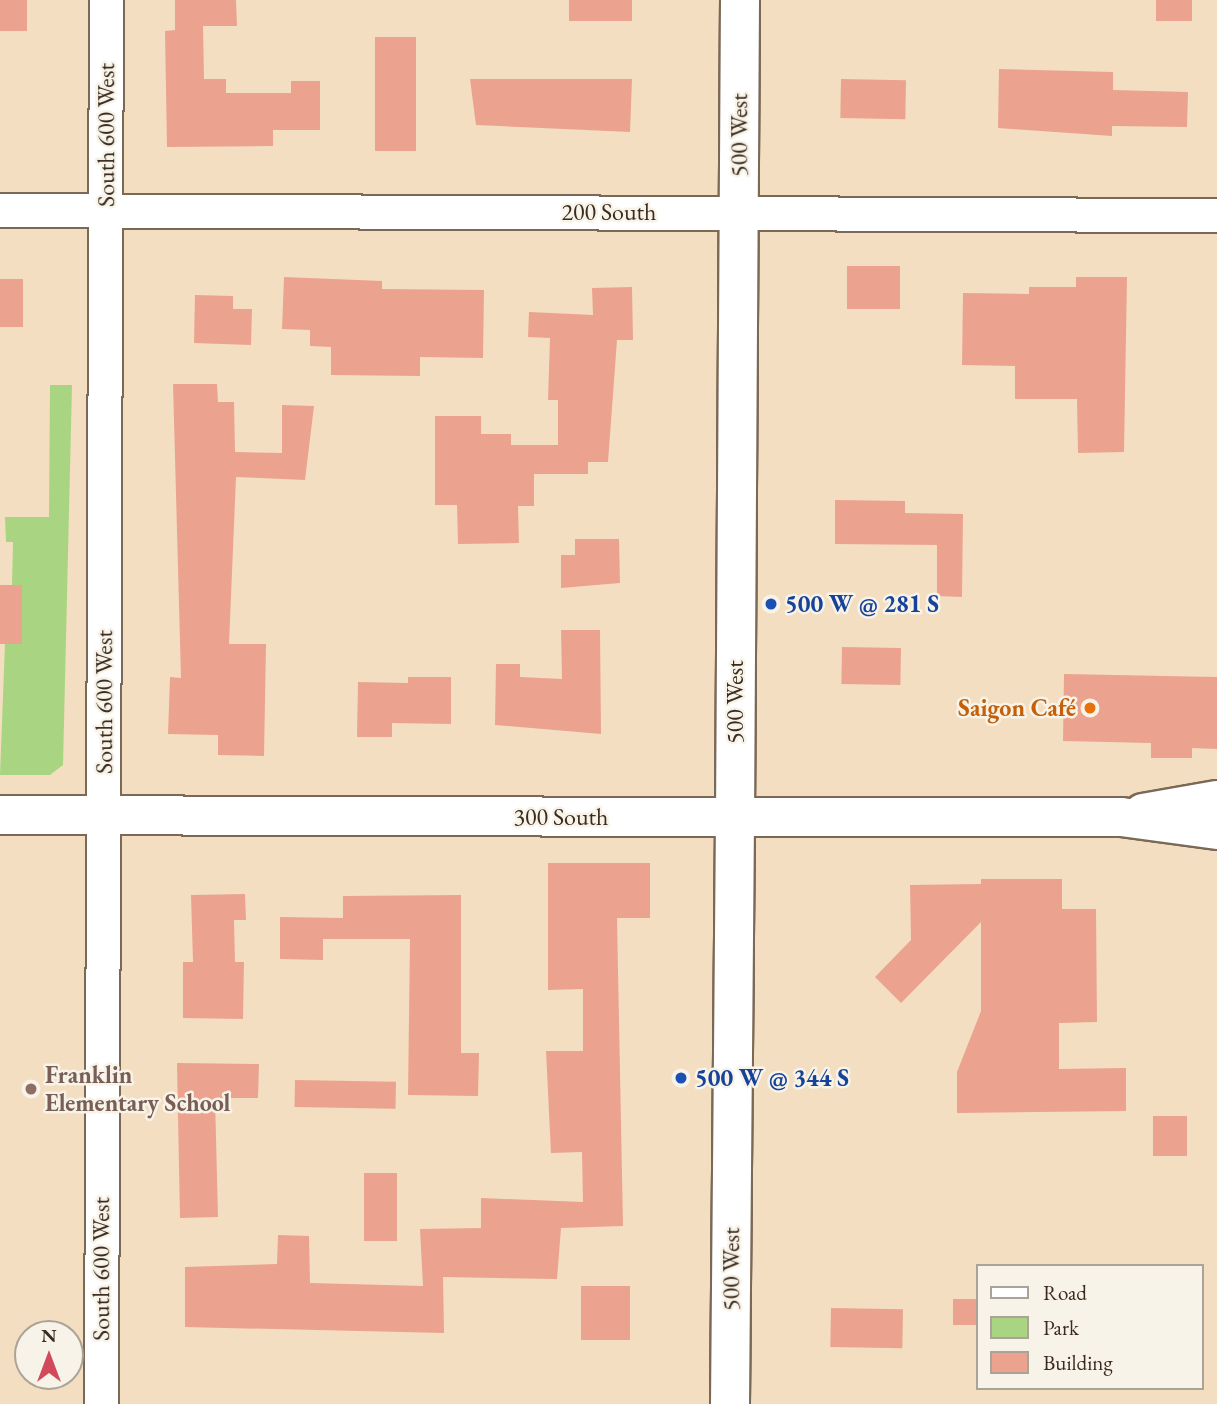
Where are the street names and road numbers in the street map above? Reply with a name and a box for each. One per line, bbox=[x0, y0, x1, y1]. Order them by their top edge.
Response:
street label: South 600 West bbox=[92, 63, 120, 207]
street label: 500 West bbox=[725, 93, 753, 177]
street label: 200 South bbox=[562, 198, 656, 226]
street label: South 600 West bbox=[90, 630, 118, 774]
street label: 500 West bbox=[721, 660, 749, 744]
street label: 300 South bbox=[514, 803, 608, 831]
street label: South 600 West bbox=[87, 1197, 115, 1341]
street label: 500 West bbox=[717, 1227, 745, 1311]

